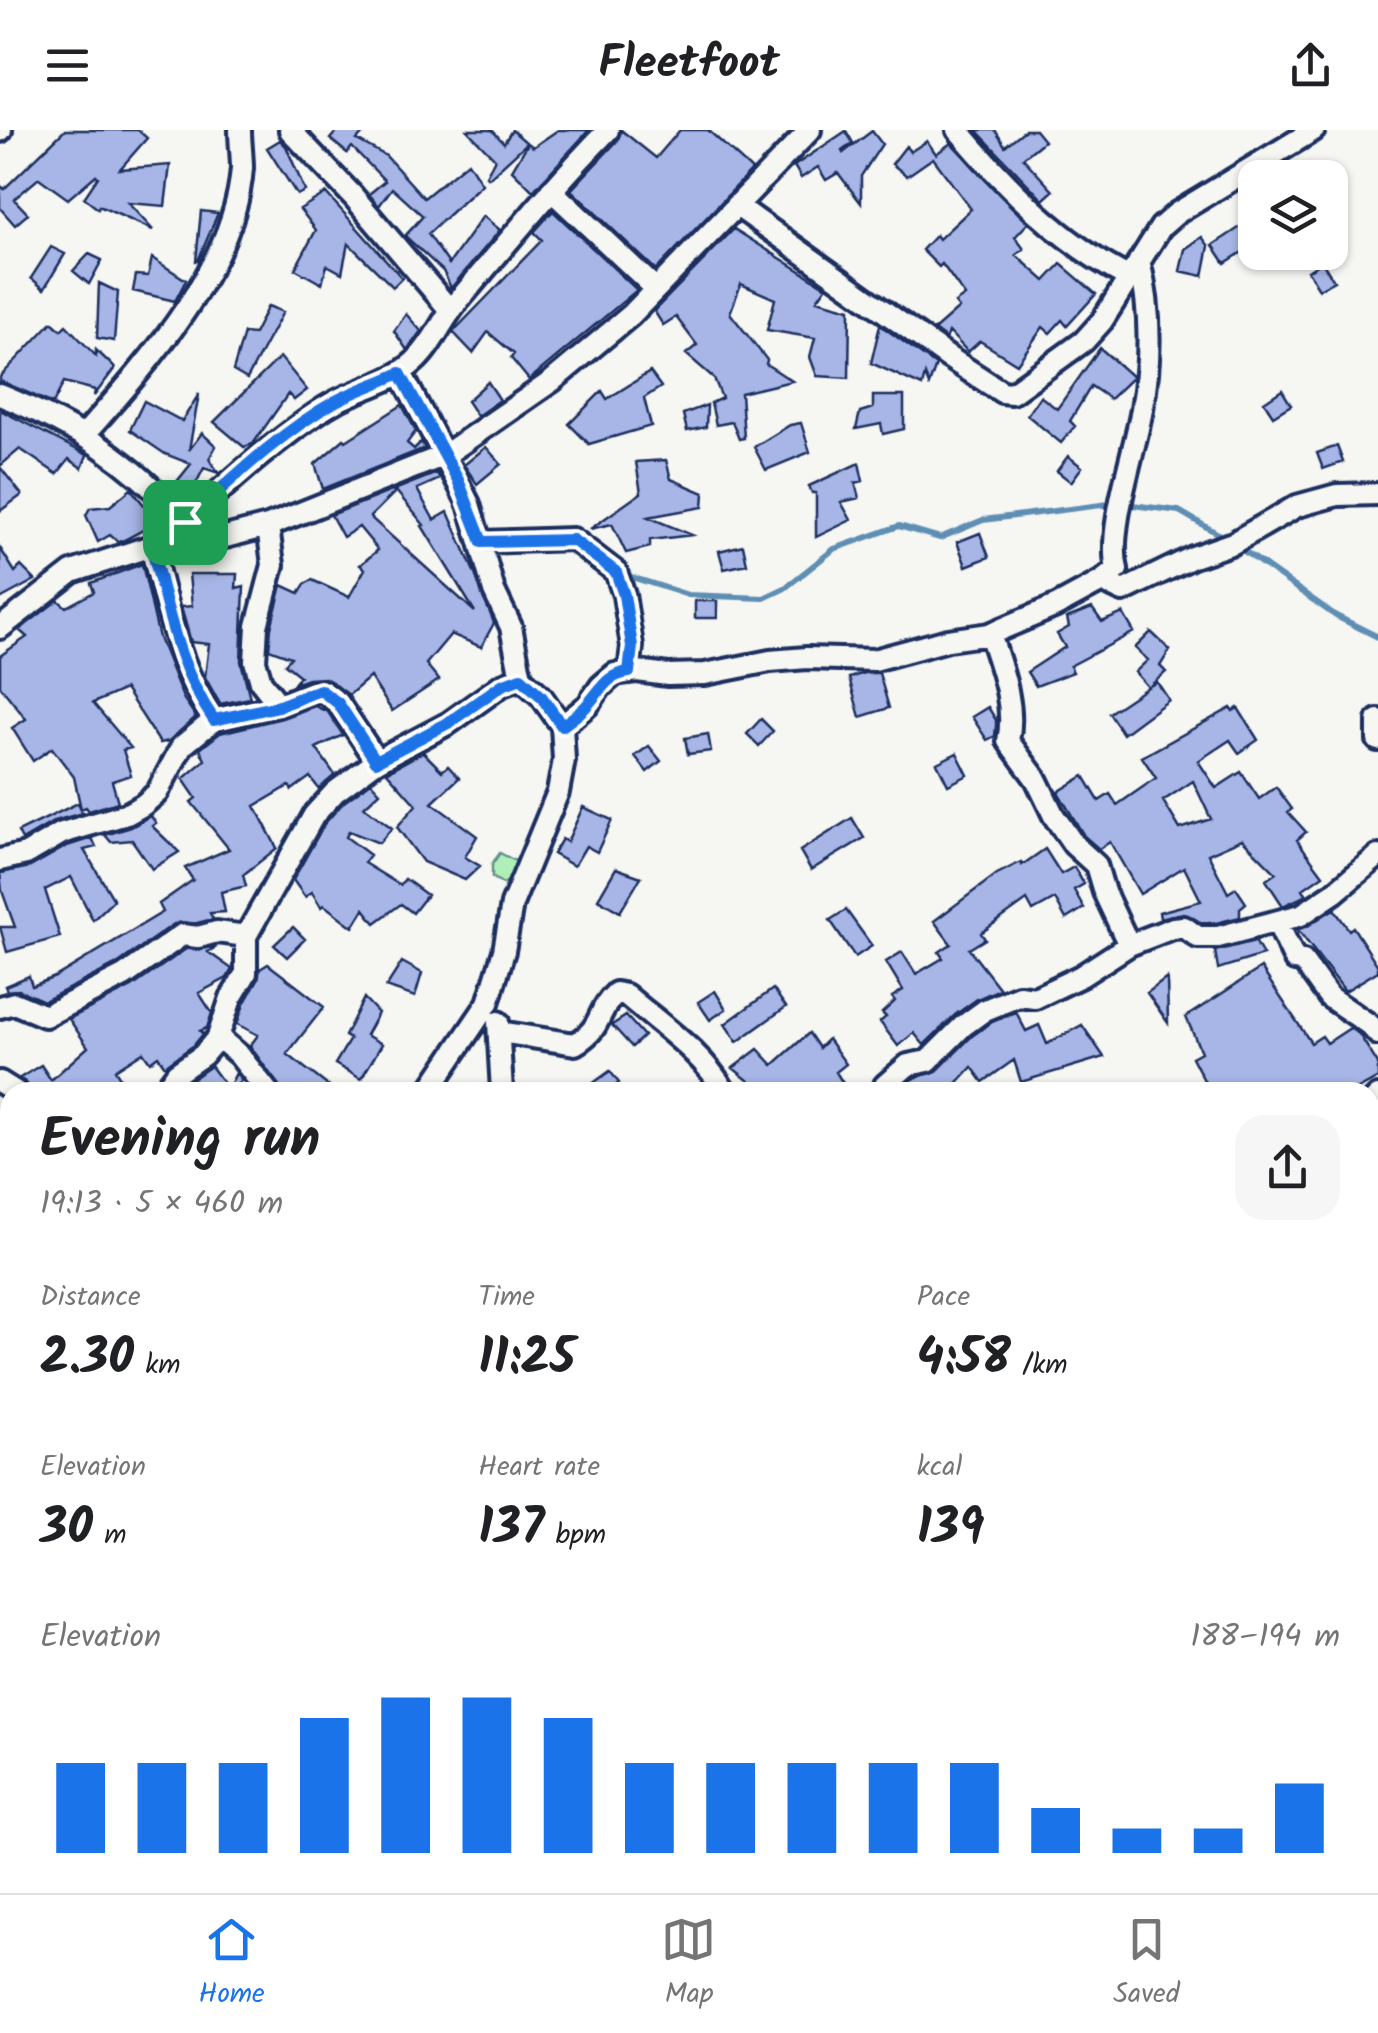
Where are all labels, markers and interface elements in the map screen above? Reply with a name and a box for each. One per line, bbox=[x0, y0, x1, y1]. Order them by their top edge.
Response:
text: Fleetfoot bbox=[598, 29, 780, 101]
icon: menu bbox=[40, 38, 95, 93]
icon: share bbox=[1283, 38, 1338, 93]
map controls bbox=[1238, 160, 1348, 270]
button: layers bbox=[1238, 160, 1348, 270]
pin bbox=[143, 480, 228, 565]
icon: arrive bbox=[158, 495, 213, 550]
text: Evening run bbox=[40, 1098, 320, 1185]
button: share bbox=[1235, 1115, 1340, 1220]
text: 19:13 · 5 × 460 m bbox=[40, 1179, 283, 1230]
text: Distance bbox=[40, 1275, 141, 1320]
text: Time bbox=[478, 1275, 535, 1320]
text: Pace bbox=[917, 1275, 970, 1320]
text: 2.30 bbox=[40, 1320, 134, 1400]
text: 11:25 bbox=[478, 1320, 575, 1400]
text: 4:58 bbox=[917, 1320, 1011, 1400]
text: km bbox=[134, 1343, 181, 1388]
text: /km bbox=[1011, 1343, 1068, 1388]
text: Elevation bbox=[40, 1445, 146, 1490]
text: Heart rate bbox=[478, 1445, 600, 1490]
text: kcal bbox=[917, 1445, 962, 1490]
text: 30 bbox=[40, 1490, 93, 1570]
text: 137 bbox=[478, 1490, 544, 1570]
text: 139 bbox=[917, 1490, 984, 1570]
text: m bbox=[93, 1513, 127, 1558]
text: bpm bbox=[544, 1513, 606, 1558]
text: Elevation bbox=[40, 1612, 161, 1663]
text: 188–194 m bbox=[1190, 1612, 1340, 1663]
tab: Home bbox=[198, 1912, 265, 2017]
tab: Map bbox=[661, 1912, 716, 2017]
tab: Saved bbox=[1113, 1912, 1180, 2017]

